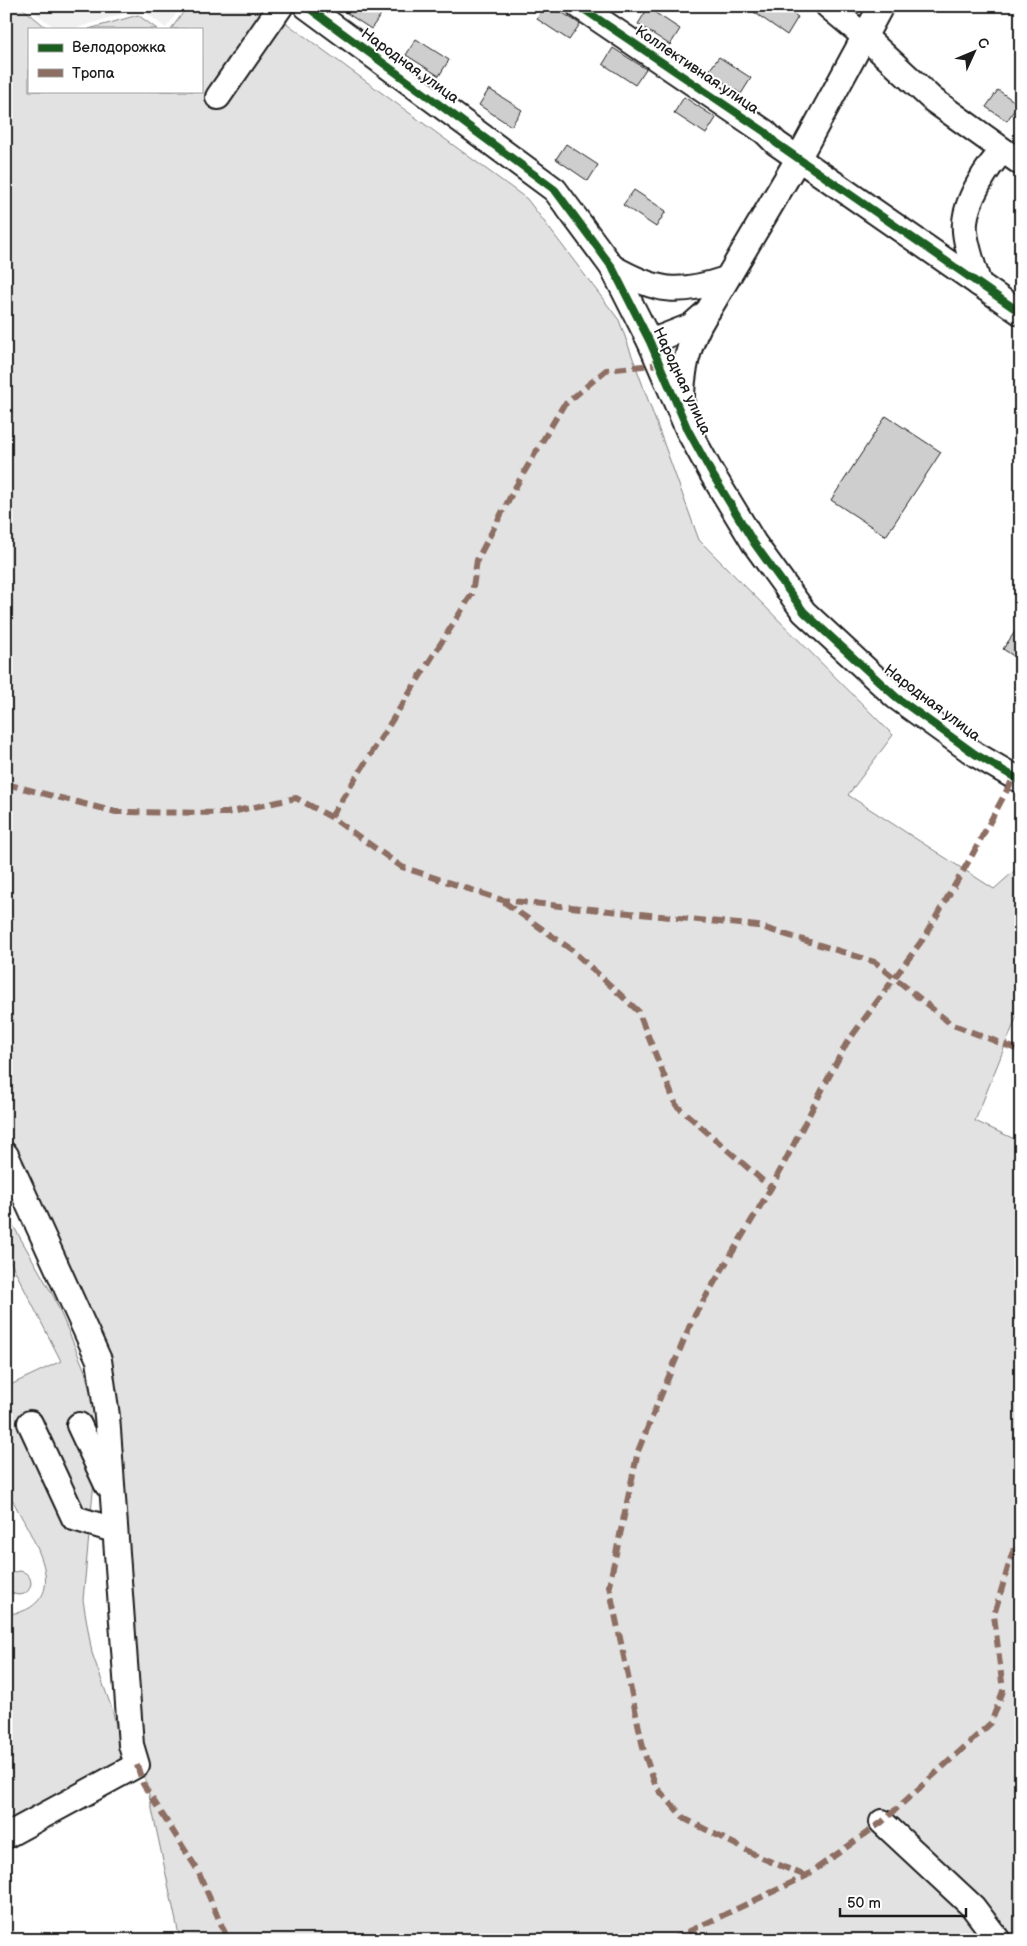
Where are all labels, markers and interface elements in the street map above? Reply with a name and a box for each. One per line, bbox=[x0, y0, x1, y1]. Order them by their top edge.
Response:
street label: Коллективная улица bbox=[632, 22, 763, 119]
street label: Народная улица bbox=[357, 24, 463, 108]
legend bbox=[28, 28, 202, 92]
north arrow bbox=[950, 28, 1000, 78]
text: С bbox=[973, 34, 993, 53]
text: Велодорожка bbox=[72, 38, 166, 57]
text: Тропа bbox=[72, 64, 115, 83]
street label: Народная улица bbox=[649, 324, 715, 438]
street label: Народная улица bbox=[880, 660, 984, 746]
scale bar bbox=[840, 1886, 966, 1918]
text: 50 m bbox=[847, 1894, 881, 1913]

